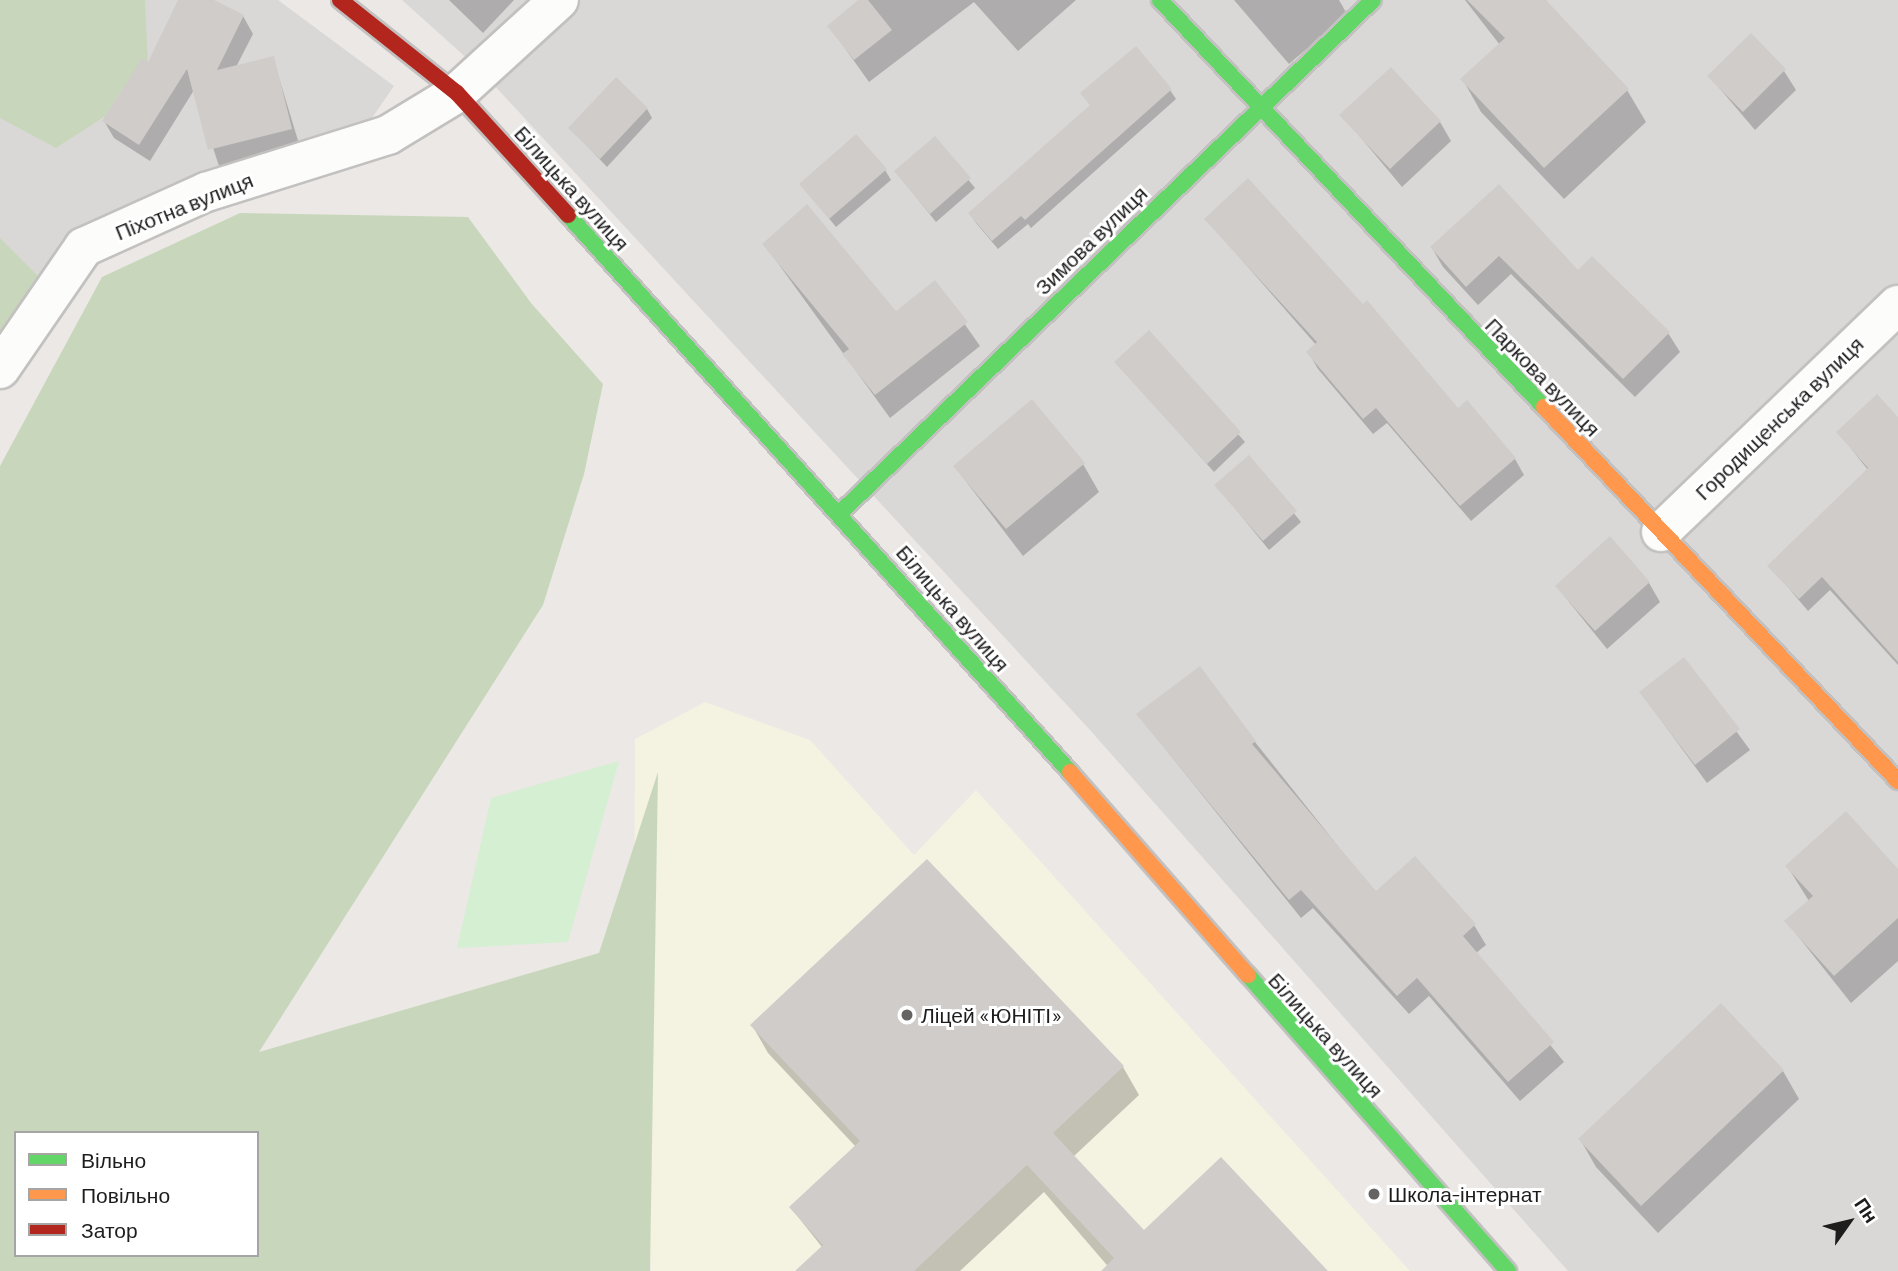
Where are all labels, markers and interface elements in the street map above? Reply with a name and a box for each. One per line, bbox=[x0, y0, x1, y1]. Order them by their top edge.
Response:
street label: Білицька вулиця bbox=[509, 120, 635, 256]
street label: Піхотна вулиця bbox=[111, 167, 257, 245]
street label: Зимова вулиця bbox=[1030, 180, 1152, 300]
street label: Паркова вулиця bbox=[1480, 313, 1606, 441]
street label: Городищенська вулиця bbox=[1690, 331, 1868, 505]
street label: Білицька вулиця bbox=[891, 540, 1015, 676]
street label: Білицька вулиця bbox=[1263, 967, 1389, 1103]
place label: Ліцей «ЮНІТІ» bbox=[921, 1002, 1062, 1028]
marker: Ліцей «ЮНІТІ» bbox=[899, 1007, 915, 1023]
legend bbox=[14, 1131, 259, 1257]
text: Вільно bbox=[81, 1147, 146, 1172]
place label: Школа-інтернат bbox=[1388, 1181, 1542, 1207]
text: Повільно bbox=[81, 1182, 170, 1207]
marker: Школа-інтернат bbox=[1366, 1186, 1382, 1202]
north arrow bbox=[1814, 1187, 1884, 1257]
text: Пн bbox=[1850, 1193, 1883, 1227]
text: Затор bbox=[81, 1217, 138, 1242]

